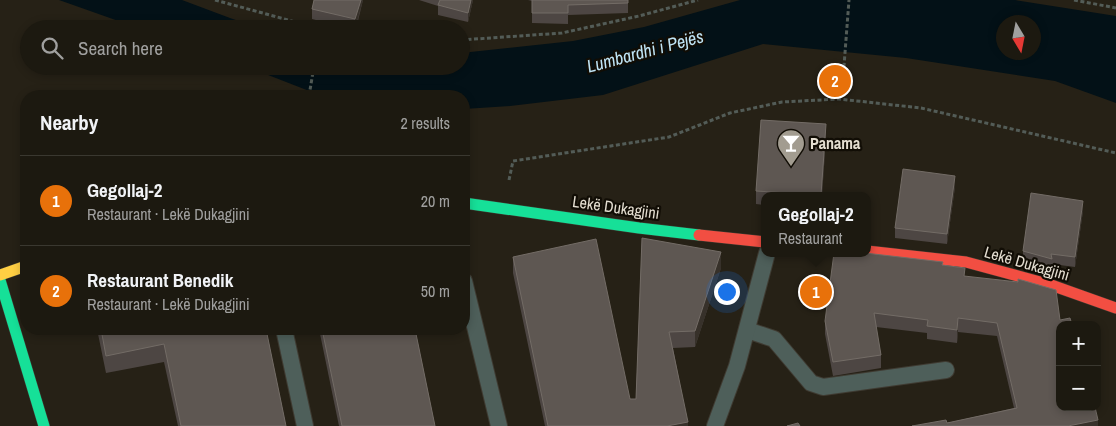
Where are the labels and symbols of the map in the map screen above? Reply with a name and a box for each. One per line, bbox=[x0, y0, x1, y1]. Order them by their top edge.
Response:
north arrow bbox=[996, 15, 1041, 60]
water label: Lumbardhi i Pejës bbox=[584, 23, 706, 79]
pin: 2 bbox=[819, 62, 851, 100]
bar icon: Panama bbox=[776, 128, 806, 167]
place label: Panama bbox=[810, 132, 861, 154]
street label: Lekë Dukagjini bbox=[571, 190, 661, 224]
street label: Lekë Dukagjini bbox=[982, 240, 1072, 286]
pin: 1 bbox=[800, 273, 832, 311]
your location bbox=[714, 279, 740, 305]

